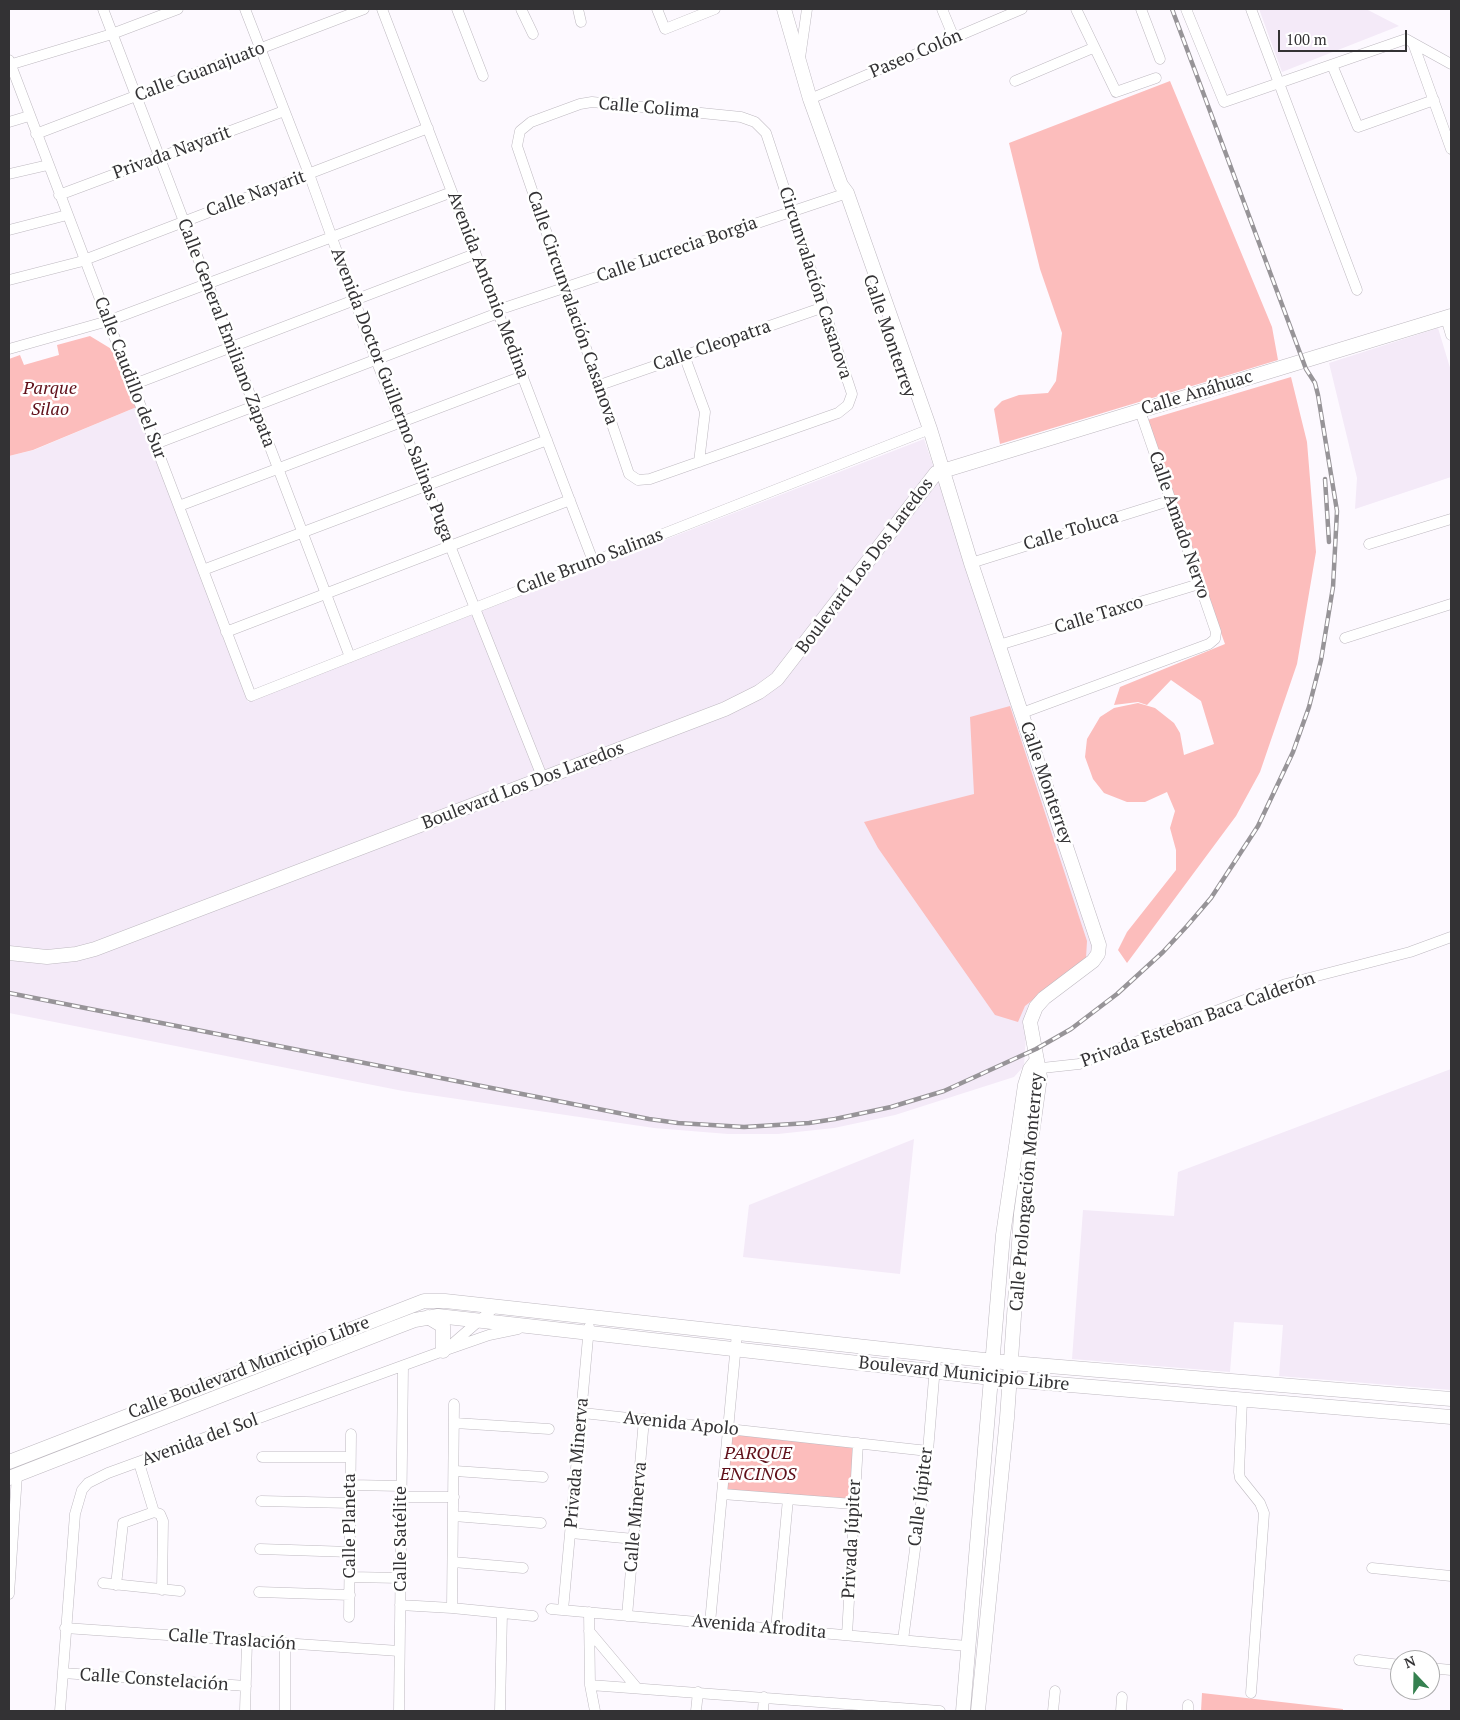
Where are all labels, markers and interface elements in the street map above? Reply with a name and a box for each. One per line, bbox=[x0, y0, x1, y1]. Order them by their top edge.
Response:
scale bar bbox=[1280, 20, 1409, 52]
street label: Paseo Colón bbox=[867, 25, 965, 83]
text: 100 m bbox=[1286, 29, 1327, 49]
street label: Calle Guanajuato bbox=[132, 37, 268, 107]
street label: Calle Colima bbox=[597, 93, 701, 123]
street label: Privada Nayarit bbox=[110, 122, 234, 184]
street label: Calle Nayarit bbox=[203, 166, 309, 222]
street label: Circunvalación Casanova bbox=[774, 184, 856, 382]
street label: Calle Circunvalación Casanova bbox=[522, 188, 622, 428]
street label: Avenida Antonio Medina bbox=[442, 189, 534, 381]
street label: Calle Lucrecia Borgia bbox=[594, 212, 760, 288]
street label: Calle General Emiliano Zapata bbox=[172, 216, 280, 450]
street label: Avenida Doctor Guillermo Salinas Puga bbox=[326, 245, 458, 545]
street label: Calle Monterrey bbox=[858, 272, 920, 400]
street label: Calle Caudillo del Sur bbox=[89, 294, 171, 462]
street label: Calle Cleopatra bbox=[650, 316, 774, 376]
street label: Calle Anáhuac bbox=[1139, 366, 1255, 420]
park label: Parque Silao bbox=[23, 378, 77, 420]
street label: Calle Amado Nervo bbox=[1144, 448, 1214, 602]
street label: Boulevard Los Dos Laredos bbox=[792, 474, 938, 658]
street label: Calle Toluca bbox=[1021, 506, 1121, 556]
street label: Calle Bruno Salinas bbox=[514, 524, 666, 600]
street label: Calle Taxco bbox=[1052, 591, 1146, 639]
street label: Calle Monterrey bbox=[1015, 719, 1077, 847]
street label: Boulevard Los Dos Laredos bbox=[419, 737, 627, 835]
street label: Privada Esteban Baca Calderón bbox=[1078, 968, 1318, 1072]
street label: Calle Prolongación Monterrey bbox=[1006, 1072, 1048, 1312]
street label: Calle Boulevard Municipio Libre bbox=[125, 1312, 373, 1424]
street label: Boulevard Municipio Libre bbox=[858, 1352, 1070, 1396]
street label: Privada Minerva bbox=[561, 1397, 593, 1529]
street label: Avenida Apolo bbox=[622, 1407, 740, 1441]
street label: Avenida del Sol bbox=[139, 1409, 261, 1471]
park label: PARQUE ENCINOS bbox=[720, 1443, 796, 1486]
street label: Calle Júpiter bbox=[904, 1446, 938, 1548]
street label: Calle Minerva bbox=[620, 1461, 652, 1573]
street label: Calle Planeta bbox=[339, 1473, 361, 1579]
street label: Privada Júpiter bbox=[838, 1479, 866, 1599]
street label: Calle Satélite bbox=[390, 1486, 412, 1592]
street label: Avenida Afrodita bbox=[691, 1610, 827, 1644]
street label: Calle Traslación bbox=[167, 1625, 297, 1655]
north arrow bbox=[1390, 1650, 1440, 1700]
text: N bbox=[1401, 1651, 1418, 1672]
street label: Calle Constelación bbox=[79, 1664, 229, 1696]

